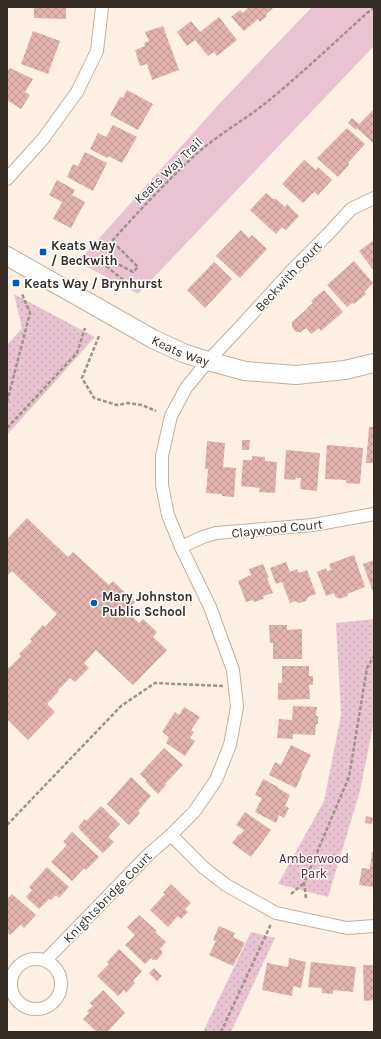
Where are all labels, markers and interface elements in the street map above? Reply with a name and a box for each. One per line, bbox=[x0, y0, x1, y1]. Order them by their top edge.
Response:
street label: Keats Way Trail bbox=[131, 134, 206, 207]
place label: Keats Way / Beckwith bbox=[51, 238, 118, 268]
street label: Beckwith Court bbox=[252, 238, 325, 315]
marker: Keats Way / Beckwith bbox=[38, 247, 48, 257]
place label: Keats Way / Brynhurst bbox=[24, 276, 162, 291]
marker: Keats Way / Brynhurst bbox=[11, 278, 21, 288]
street label: Keats Way bbox=[149, 332, 211, 369]
street label: Claywood Court bbox=[231, 516, 324, 541]
place label: Mary Johnston Public School bbox=[102, 589, 193, 619]
marker: Mary Johnston Public School bbox=[89, 598, 99, 608]
street label: Knightsbridge Court bbox=[60, 849, 155, 946]
park label: Amberwood Park bbox=[279, 851, 349, 881]

